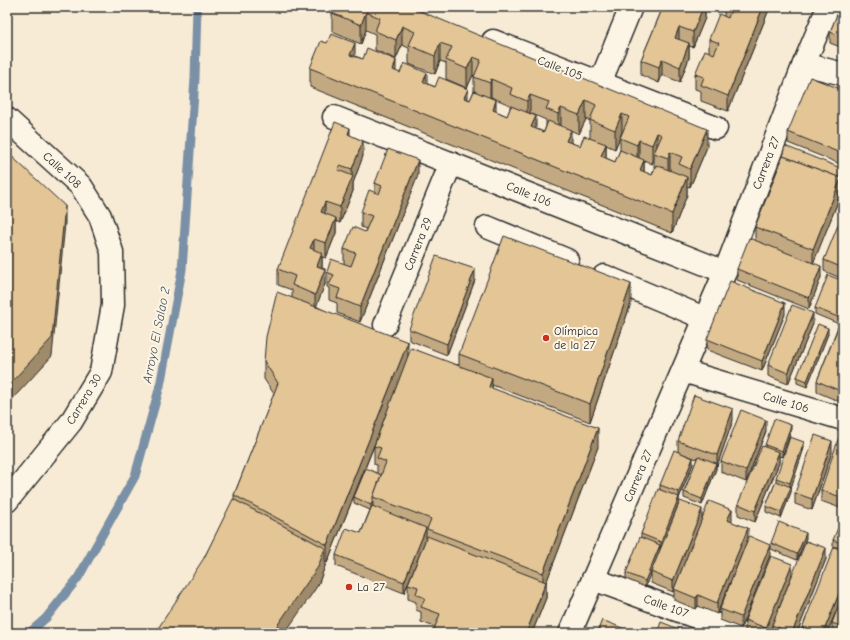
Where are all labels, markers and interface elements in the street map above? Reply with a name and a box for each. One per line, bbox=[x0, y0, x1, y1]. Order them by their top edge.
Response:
street label: Calle 105 bbox=[535, 53, 585, 83]
street label: Carrera 27 bbox=[750, 134, 783, 191]
street label: Calle 108 bbox=[40, 149, 84, 191]
street label: Calle 106 bbox=[504, 179, 554, 209]
street label: Carrera 29 bbox=[401, 215, 435, 273]
water label: Arroyo El Salao 2 bbox=[139, 285, 173, 385]
place label: Olímpica de la 27 bbox=[554, 324, 598, 352]
marker: Olímpica de la 27 bbox=[541, 333, 551, 343]
street label: Carrera 30 bbox=[63, 371, 105, 427]
street label: Calle 106 bbox=[761, 388, 811, 416]
street label: Carrera 27 bbox=[621, 447, 655, 504]
place label: La 27 bbox=[357, 580, 385, 594]
marker: La 27 bbox=[344, 582, 354, 592]
street label: Calle 107 bbox=[642, 591, 691, 621]

